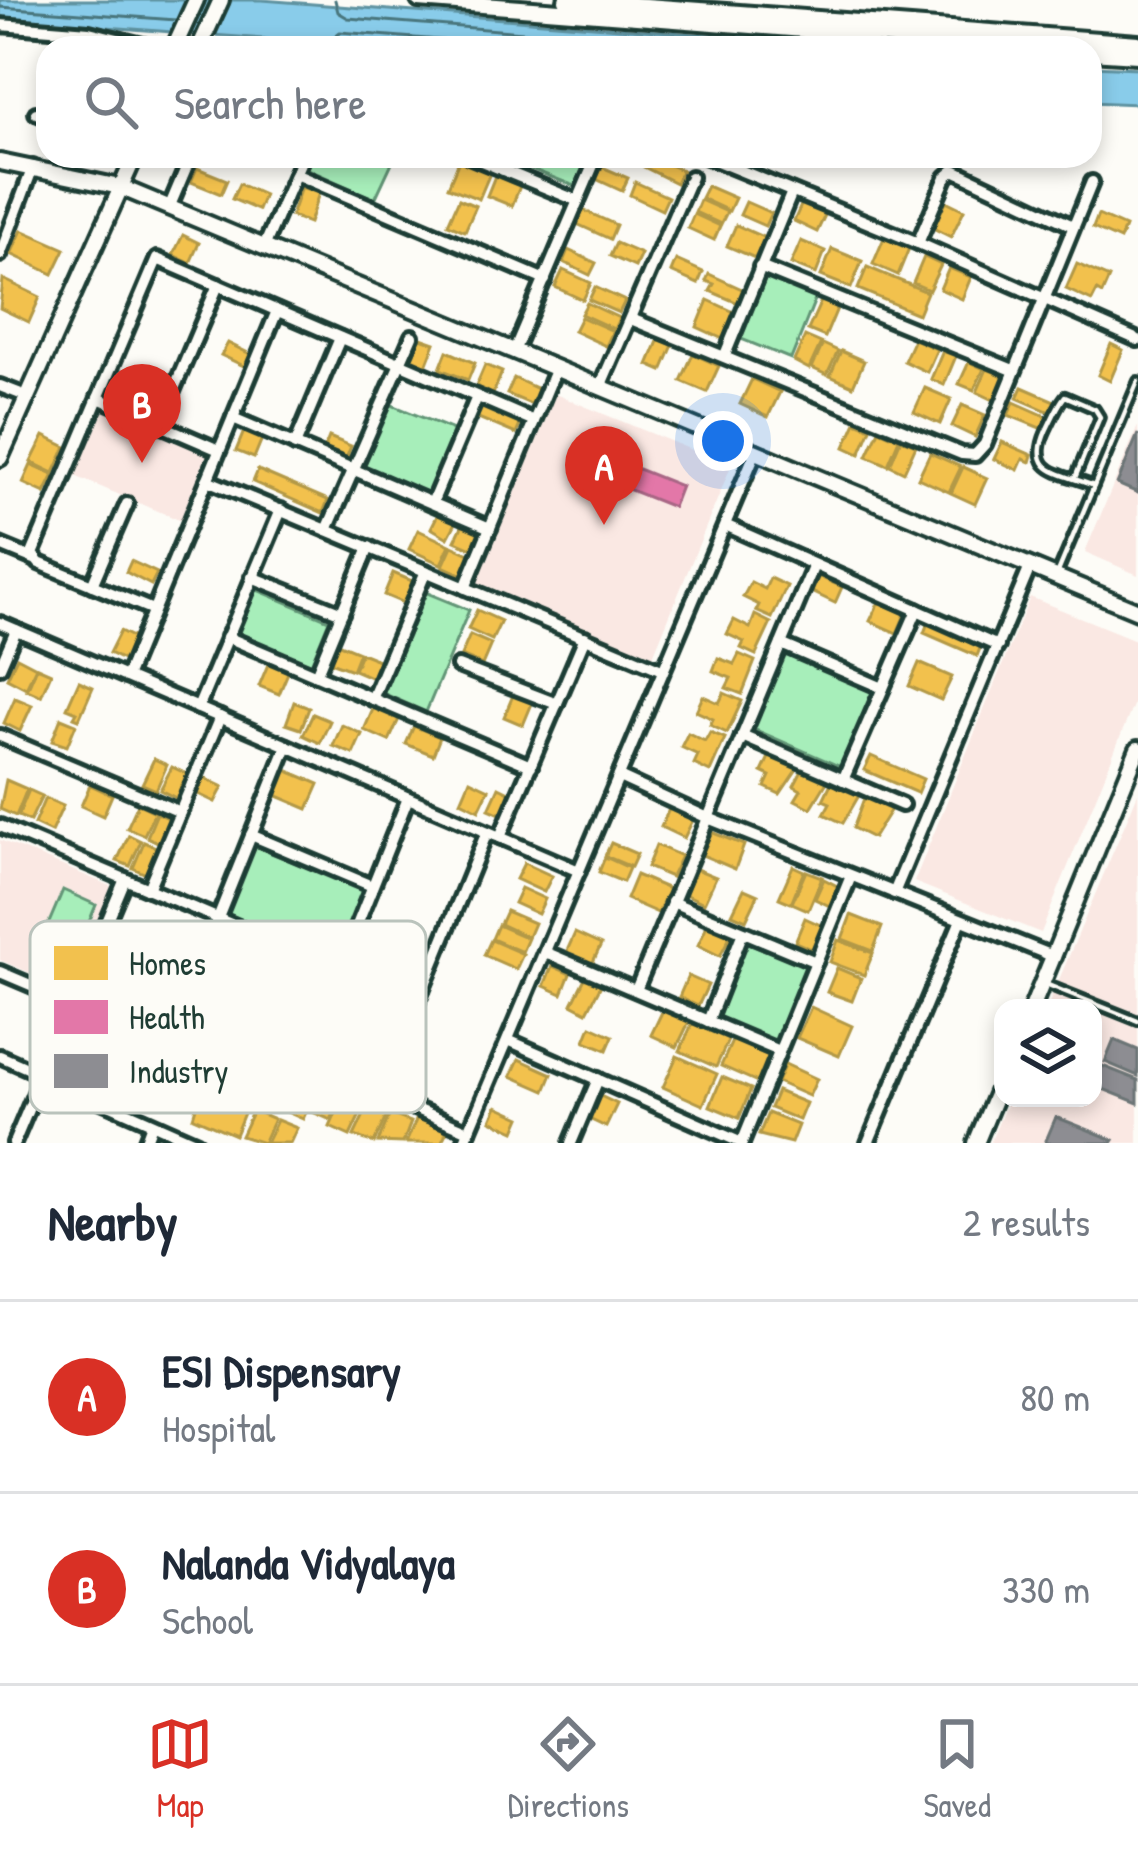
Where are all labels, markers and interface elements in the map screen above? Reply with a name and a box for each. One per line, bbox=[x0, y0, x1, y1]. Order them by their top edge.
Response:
search box bbox=[36, 36, 1102, 168]
icon: search bbox=[78, 69, 144, 135]
text: Search here bbox=[174, 72, 366, 133]
pin: B bbox=[103, 364, 181, 463]
your location bbox=[693, 411, 753, 471]
pin: A bbox=[565, 426, 643, 525]
legend bbox=[30, 921, 426, 1113]
text: Homes bbox=[129, 941, 206, 985]
text: Health bbox=[129, 995, 205, 1039]
map controls bbox=[994, 999, 1102, 1107]
button: layers bbox=[994, 999, 1102, 1107]
text: Industry bbox=[129, 1049, 229, 1094]
text: Nearby bbox=[48, 1187, 178, 1256]
text: 2 results bbox=[963, 1195, 1090, 1248]
text: ESI Dispensary bbox=[162, 1340, 401, 1401]
text: A bbox=[77, 1370, 97, 1423]
text: 80 m bbox=[1020, 1370, 1090, 1423]
text: Hospital bbox=[162, 1401, 276, 1454]
text: Nalanda Vidyalaya bbox=[162, 1532, 455, 1593]
text: B bbox=[77, 1562, 97, 1615]
text: 330 m bbox=[1002, 1562, 1090, 1615]
text: School bbox=[162, 1593, 253, 1646]
tab: Map bbox=[147, 1711, 213, 1827]
tab: Directions bbox=[508, 1711, 629, 1827]
tab: Saved bbox=[923, 1711, 991, 1827]

